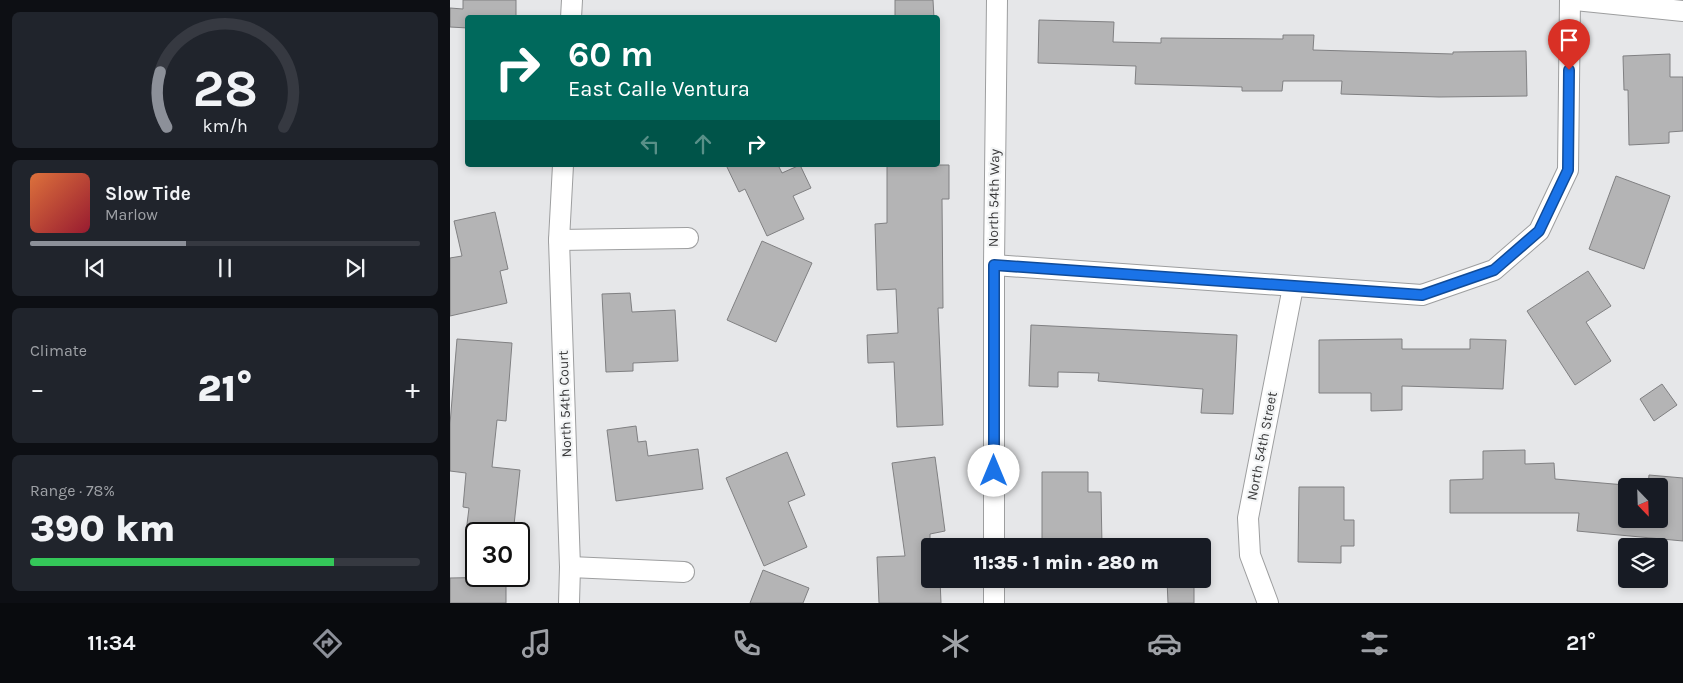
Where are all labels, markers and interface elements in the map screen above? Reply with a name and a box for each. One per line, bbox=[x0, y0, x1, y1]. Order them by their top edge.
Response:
pin bbox=[1548, 19, 1590, 70]
icon: arrive bbox=[1555, 26, 1583, 54]
text: 60 m bbox=[568, 34, 653, 75]
icon: right bbox=[485, 35, 550, 100]
text: 28 bbox=[192, 58, 258, 119]
text: East Calle Ventura bbox=[568, 76, 750, 102]
text: km/h bbox=[202, 116, 248, 137]
icon: left bbox=[636, 130, 664, 158]
icon: ahead bbox=[689, 130, 717, 158]
icon: right bbox=[742, 130, 770, 158]
street label: North 54th Way bbox=[985, 148, 1003, 247]
text: Slow Tide bbox=[105, 183, 191, 205]
text: Marlow bbox=[105, 205, 158, 224]
icon: previous bbox=[81, 254, 109, 282]
icon: pause bbox=[211, 254, 239, 282]
icon: next bbox=[341, 254, 369, 282]
text: Climate bbox=[30, 341, 87, 360]
street label: North 54th Court bbox=[555, 350, 575, 458]
text: 21° bbox=[197, 366, 253, 411]
text: − bbox=[30, 372, 45, 405]
text: + bbox=[405, 372, 420, 405]
street label: North 54th Street bbox=[1243, 390, 1281, 502]
position arrow bbox=[967, 444, 1019, 496]
north arrow bbox=[1618, 478, 1668, 528]
map controls bbox=[1618, 478, 1668, 588]
text: Range · 78% bbox=[30, 481, 115, 500]
text: 390 km bbox=[30, 506, 175, 551]
speed limit sign: 30 bbox=[465, 522, 530, 587]
button: layers bbox=[1618, 538, 1668, 588]
text: 11:35 · 1 min · 280 m bbox=[973, 552, 1159, 574]
icon: directions bbox=[310, 626, 345, 661]
icon: music bbox=[519, 626, 554, 661]
icon: phone bbox=[729, 626, 764, 661]
icon: climate bbox=[938, 626, 973, 661]
icon: car bbox=[1147, 626, 1182, 661]
icon: filters bbox=[1357, 626, 1392, 661]
text: 11:34 bbox=[87, 630, 136, 656]
text: 21° bbox=[1566, 630, 1596, 656]

